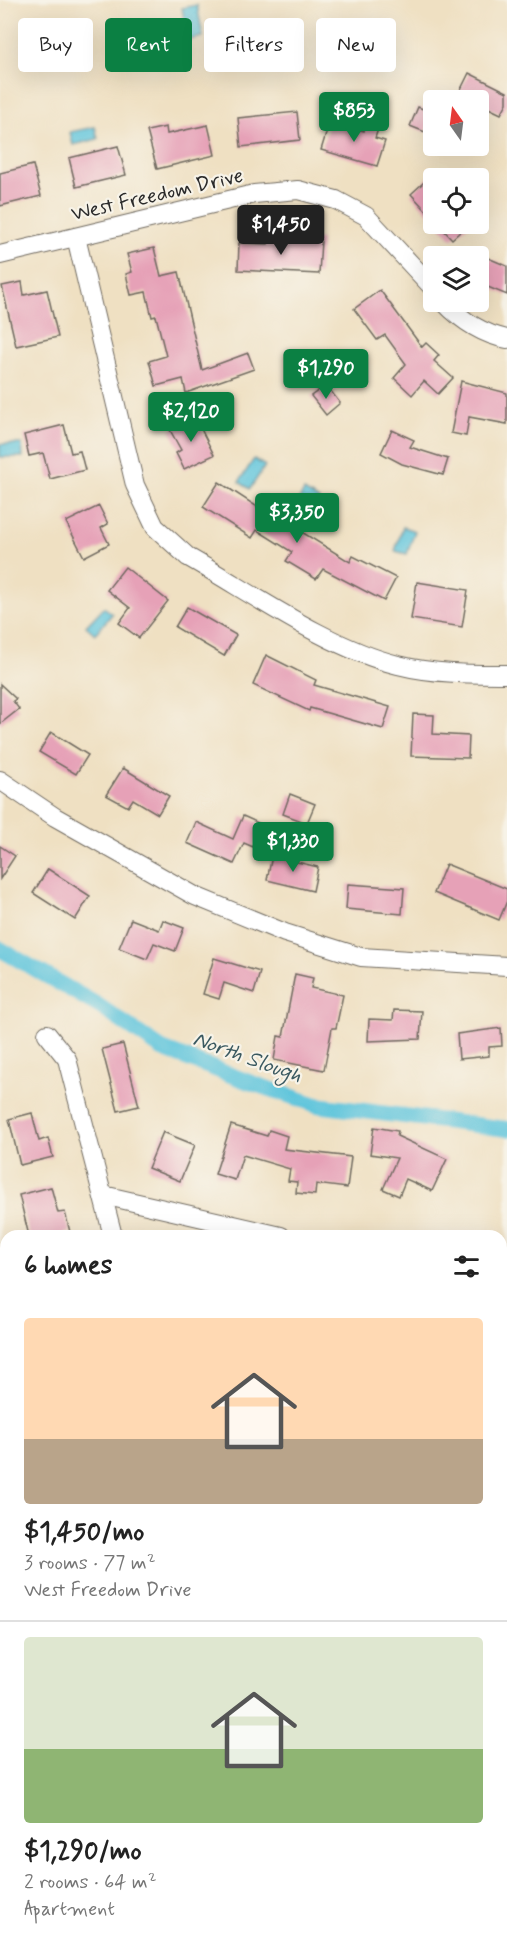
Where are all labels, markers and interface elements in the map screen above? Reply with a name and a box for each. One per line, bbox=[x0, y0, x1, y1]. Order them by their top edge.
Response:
chip: Buy bbox=[18, 18, 93, 72]
chip: Rent bbox=[105, 18, 192, 72]
chip: Filters bbox=[204, 18, 304, 72]
chip: New bbox=[316, 18, 396, 72]
north arrow bbox=[423, 90, 489, 156]
map controls bbox=[423, 90, 489, 312]
pin: $853 bbox=[318, 92, 390, 143]
text: $853 bbox=[333, 98, 375, 125]
street label: West Freedom Drive bbox=[68, 162, 246, 228]
button: locate bbox=[423, 168, 489, 234]
pin: $1,450 bbox=[232, 205, 330, 256]
text: $1,450 bbox=[251, 211, 311, 238]
button: layers bbox=[423, 246, 489, 312]
pin: $1,290 bbox=[277, 349, 375, 400]
text: $1,290 bbox=[297, 355, 355, 382]
pin: $2,120 bbox=[142, 392, 240, 443]
text: $2,120 bbox=[162, 398, 220, 425]
pin: $3,350 bbox=[248, 493, 346, 544]
text: $3,350 bbox=[269, 499, 325, 526]
pin: $1,330 bbox=[244, 822, 342, 873]
text: $1,330 bbox=[267, 828, 319, 855]
water label: North Slough bbox=[188, 1025, 306, 1092]
text: 6 homes bbox=[24, 1249, 112, 1283]
icon: filters bbox=[450, 1250, 483, 1283]
icon: home bbox=[200, 1357, 308, 1465]
text: $1,450/mo bbox=[24, 1516, 144, 1550]
text: 3 rooms · 77 m² bbox=[24, 1550, 156, 1577]
text: West Freedom Drive bbox=[24, 1577, 192, 1604]
icon: home bbox=[200, 1676, 308, 1784]
text: $1,290/mo bbox=[24, 1835, 142, 1869]
text: 2 rooms · 64 m² bbox=[24, 1869, 157, 1896]
text: Apartment bbox=[24, 1896, 115, 1923]

